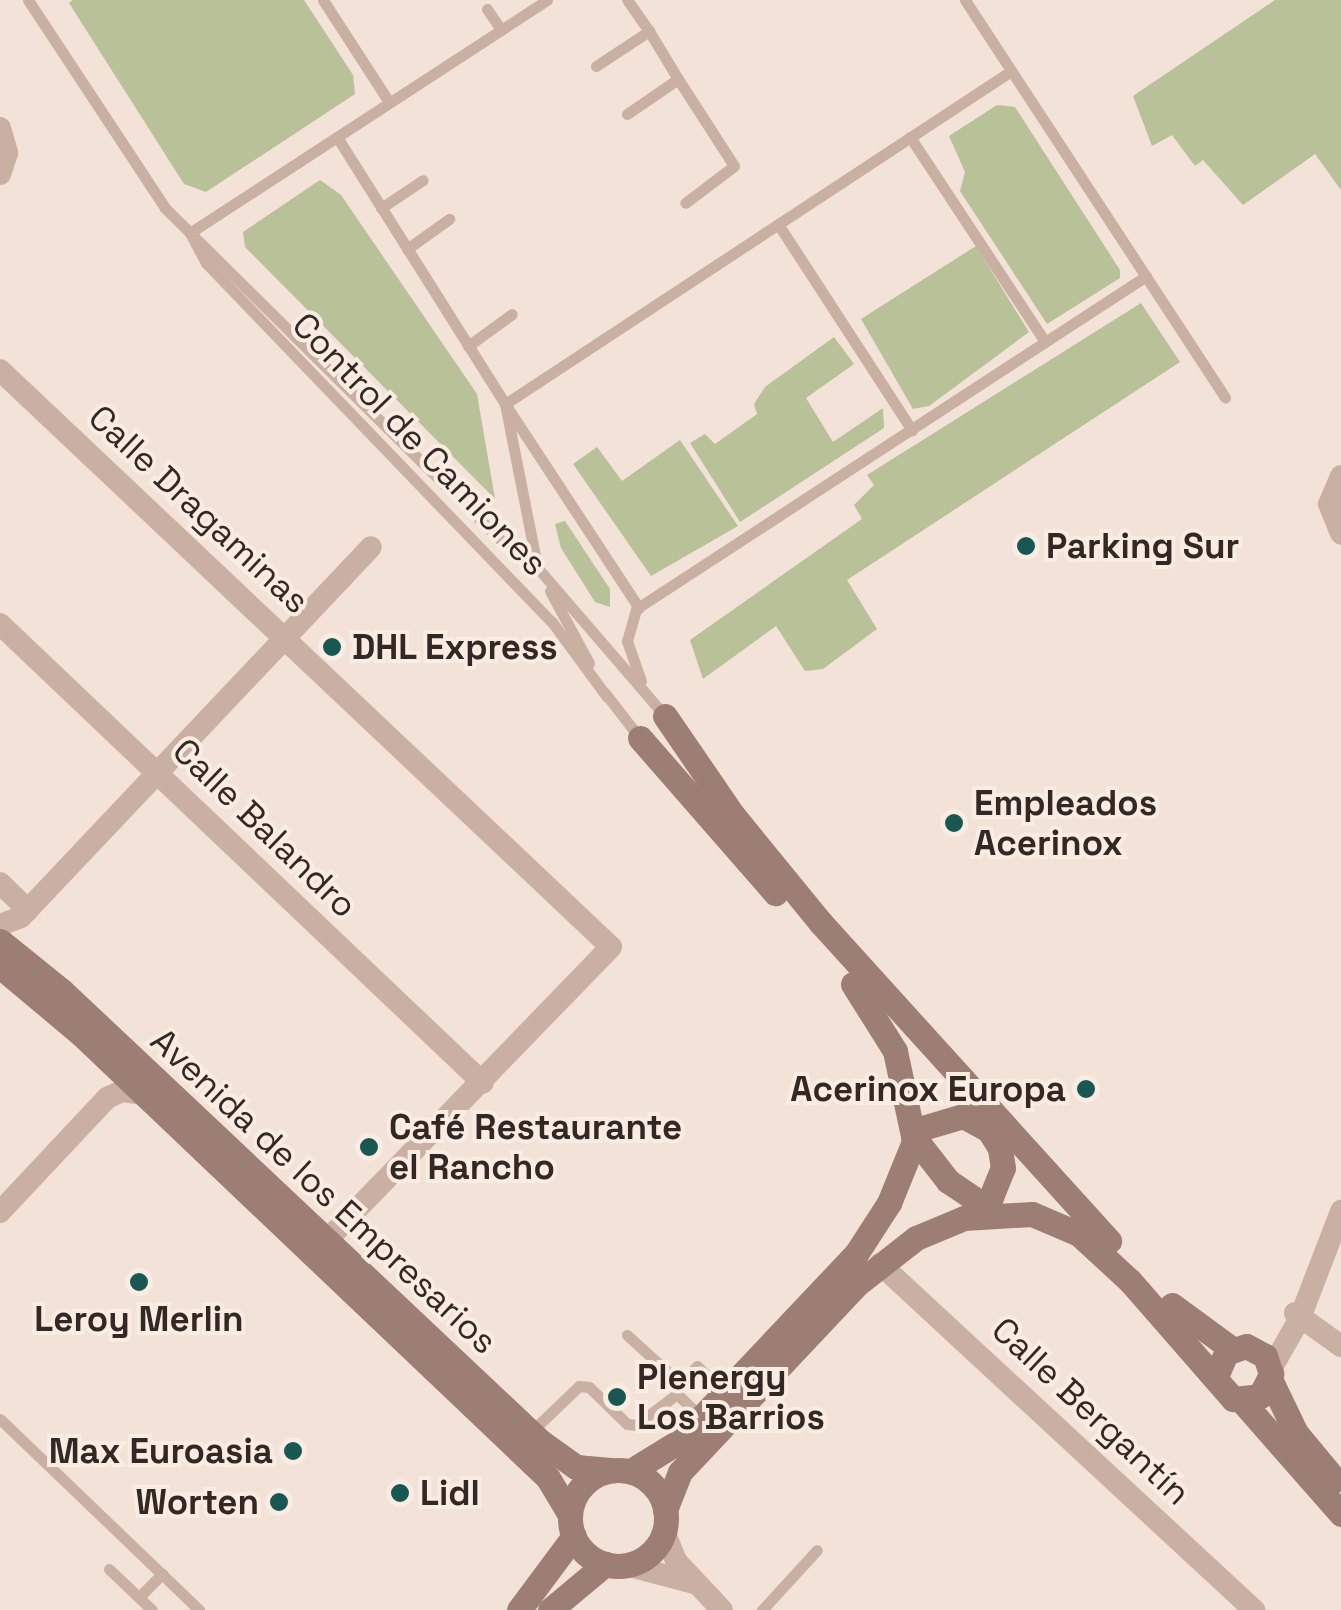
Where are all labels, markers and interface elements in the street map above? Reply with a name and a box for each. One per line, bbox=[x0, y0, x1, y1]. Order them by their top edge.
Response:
street label: Control de Camiones bbox=[284, 304, 556, 584]
street label: Calle Dragaminas bbox=[80, 396, 318, 622]
place label: Parking Sur bbox=[1046, 525, 1239, 567]
marker: Parking Sur bbox=[1015, 535, 1037, 557]
place label: DHL Express bbox=[352, 626, 559, 668]
marker: DHL Express bbox=[321, 636, 343, 658]
street label: Calle Balandro bbox=[164, 730, 366, 926]
place label: Empleados Acerinox bbox=[974, 782, 1157, 864]
marker: Empleados Acerinox bbox=[943, 812, 965, 834]
street label: Avenida de los Empresarios bbox=[142, 1020, 506, 1362]
place label: Acerinox Europa bbox=[790, 1068, 1066, 1110]
marker: Acerinox Europa bbox=[1075, 1078, 1097, 1100]
place label: Café Restaurante el Rancho bbox=[389, 1106, 682, 1188]
marker: Café Restaurante el Rancho bbox=[358, 1136, 380, 1158]
marker: Leroy Merlin bbox=[128, 1271, 150, 1293]
place label: Leroy Merlin bbox=[34, 1298, 244, 1340]
street label: Calle Bergantín bbox=[983, 1308, 1199, 1514]
place label: Plenergy Los Barrios bbox=[637, 1356, 825, 1438]
marker: Plenergy Los Barrios bbox=[606, 1386, 628, 1408]
place label: Max Euroasia bbox=[49, 1430, 273, 1472]
marker: Max Euroasia bbox=[282, 1440, 304, 1462]
place label: Lidl bbox=[420, 1472, 480, 1514]
place label: Worten bbox=[135, 1481, 259, 1523]
marker: Lidl bbox=[389, 1482, 411, 1504]
marker: Worten bbox=[268, 1491, 290, 1513]

